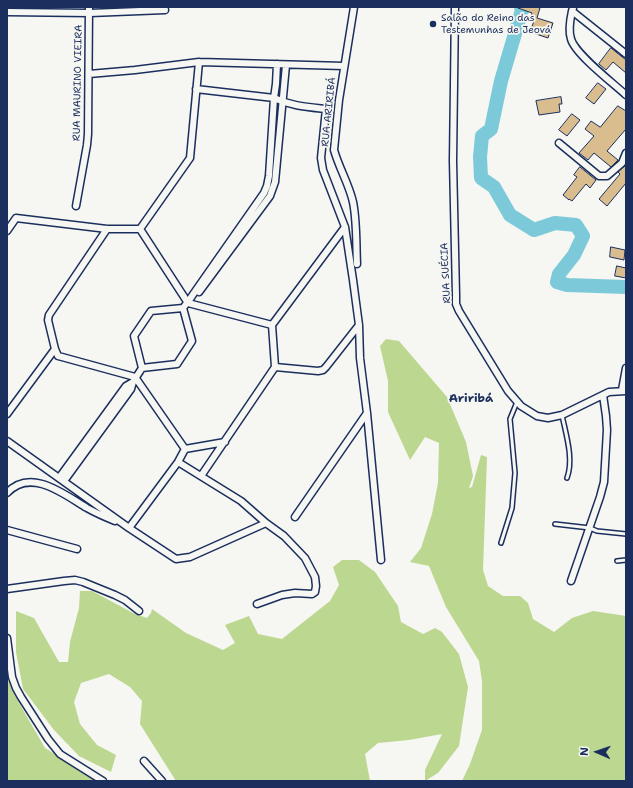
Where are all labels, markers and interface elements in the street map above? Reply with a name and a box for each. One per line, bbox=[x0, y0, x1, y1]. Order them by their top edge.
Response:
place label: Salão do Reino das Testemunhas de Jeová bbox=[441, 12, 551, 36]
marker: Salão do Reino das Testemunhas de Jeová bbox=[428, 19, 438, 29]
street label: RUA MAURINO VIEIRA bbox=[71, 25, 85, 141]
street label: RUA ARIRIBÁ bbox=[319, 77, 339, 147]
street label: RUA SUÉCIA bbox=[438, 242, 454, 304]
district label: Ariribá bbox=[449, 392, 493, 406]
north arrow bbox=[577, 732, 617, 772]
text: N bbox=[577, 747, 592, 756]

